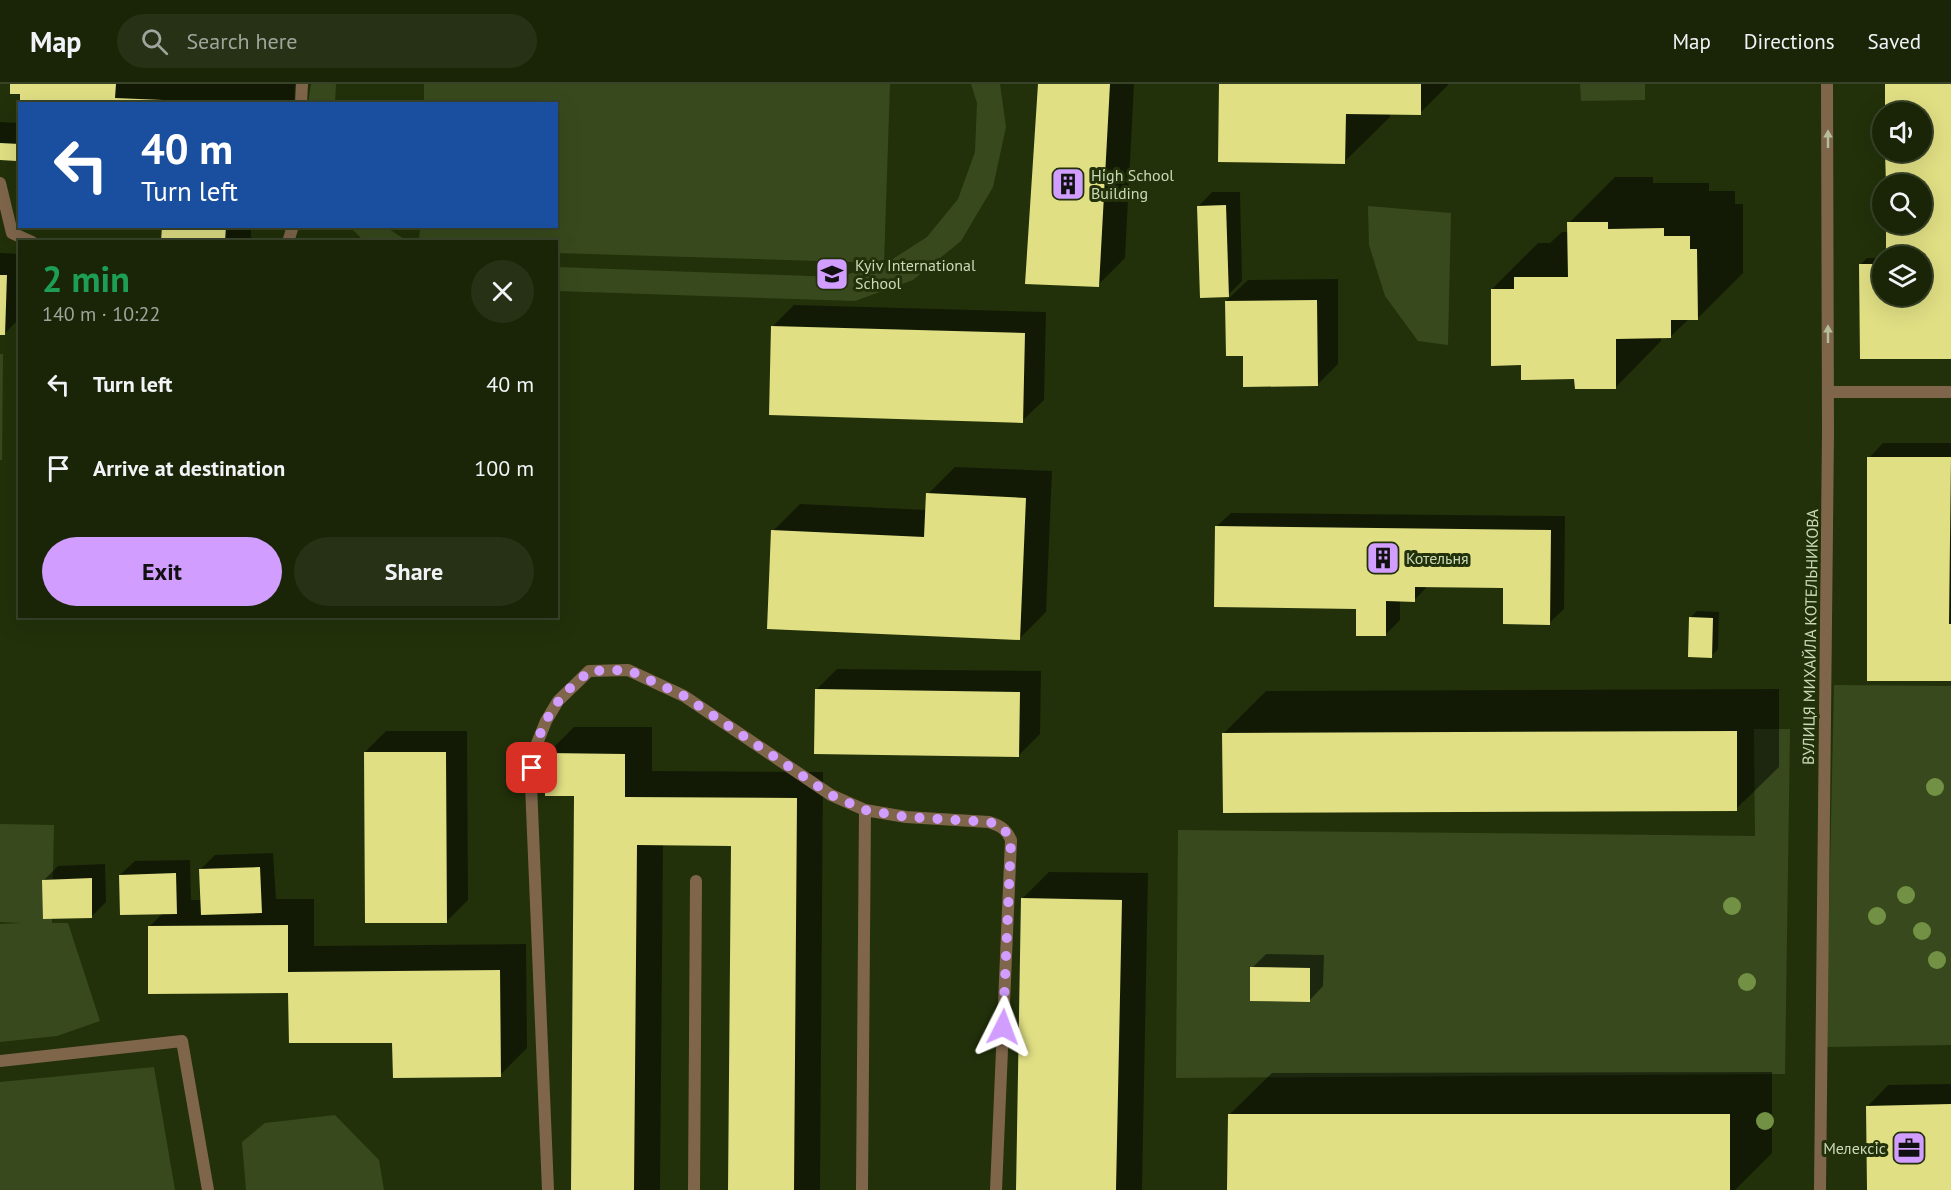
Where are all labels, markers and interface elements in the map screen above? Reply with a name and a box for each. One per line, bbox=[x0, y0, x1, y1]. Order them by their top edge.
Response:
search box bbox=[117, 14, 537, 68]
text: Map bbox=[30, 23, 81, 60]
icon: search bbox=[138, 25, 171, 58]
text: Search here bbox=[186, 27, 297, 55]
text: Map bbox=[1672, 28, 1711, 55]
text: Directions bbox=[1744, 28, 1835, 55]
text: Saved bbox=[1868, 28, 1921, 55]
map controls bbox=[1872, 102, 1932, 306]
button: sound bbox=[1872, 102, 1932, 162]
text: 40 m bbox=[141, 121, 233, 176]
icon: left bbox=[42, 126, 120, 204]
one-way arrow bbox=[1823, 129, 1832, 148]
place label: High School Building bbox=[1091, 165, 1174, 203]
building icon: High School Building bbox=[1050, 166, 1086, 202]
text: Turn left bbox=[141, 174, 238, 208]
button: search bbox=[1872, 174, 1932, 234]
button: layers bbox=[1872, 246, 1932, 306]
text: 2 min bbox=[42, 255, 130, 302]
place label: Kyiv International School bbox=[855, 255, 976, 293]
school or university icon: Kyiv International School bbox=[814, 256, 850, 292]
button: close bbox=[471, 260, 534, 323]
text: 140 m · 10:22 bbox=[42, 301, 160, 327]
one-way arrow bbox=[1823, 324, 1833, 343]
icon: left bbox=[42, 368, 75, 401]
text: Turn left bbox=[93, 370, 173, 398]
text: 40 m bbox=[486, 370, 534, 398]
icon: arrive bbox=[42, 452, 75, 485]
text: Arrive at destination bbox=[93, 454, 285, 482]
text: 100 m bbox=[474, 454, 534, 482]
street label: ВУЛИЦЯ МИХАЙЛА КОТЕЛЬНИКОВА bbox=[1798, 508, 1822, 765]
button: Exit bbox=[42, 537, 282, 606]
button: Share bbox=[294, 537, 534, 606]
building icon: Котельня bbox=[1365, 540, 1401, 576]
place label: Котельня bbox=[1406, 548, 1469, 568]
pin bbox=[506, 742, 557, 793]
icon: arrive bbox=[515, 751, 548, 784]
position arrow bbox=[971, 995, 1035, 1059]
office icon: Мелексіc bbox=[1891, 1130, 1927, 1166]
place label: Мелексіc bbox=[1823, 1138, 1886, 1158]

